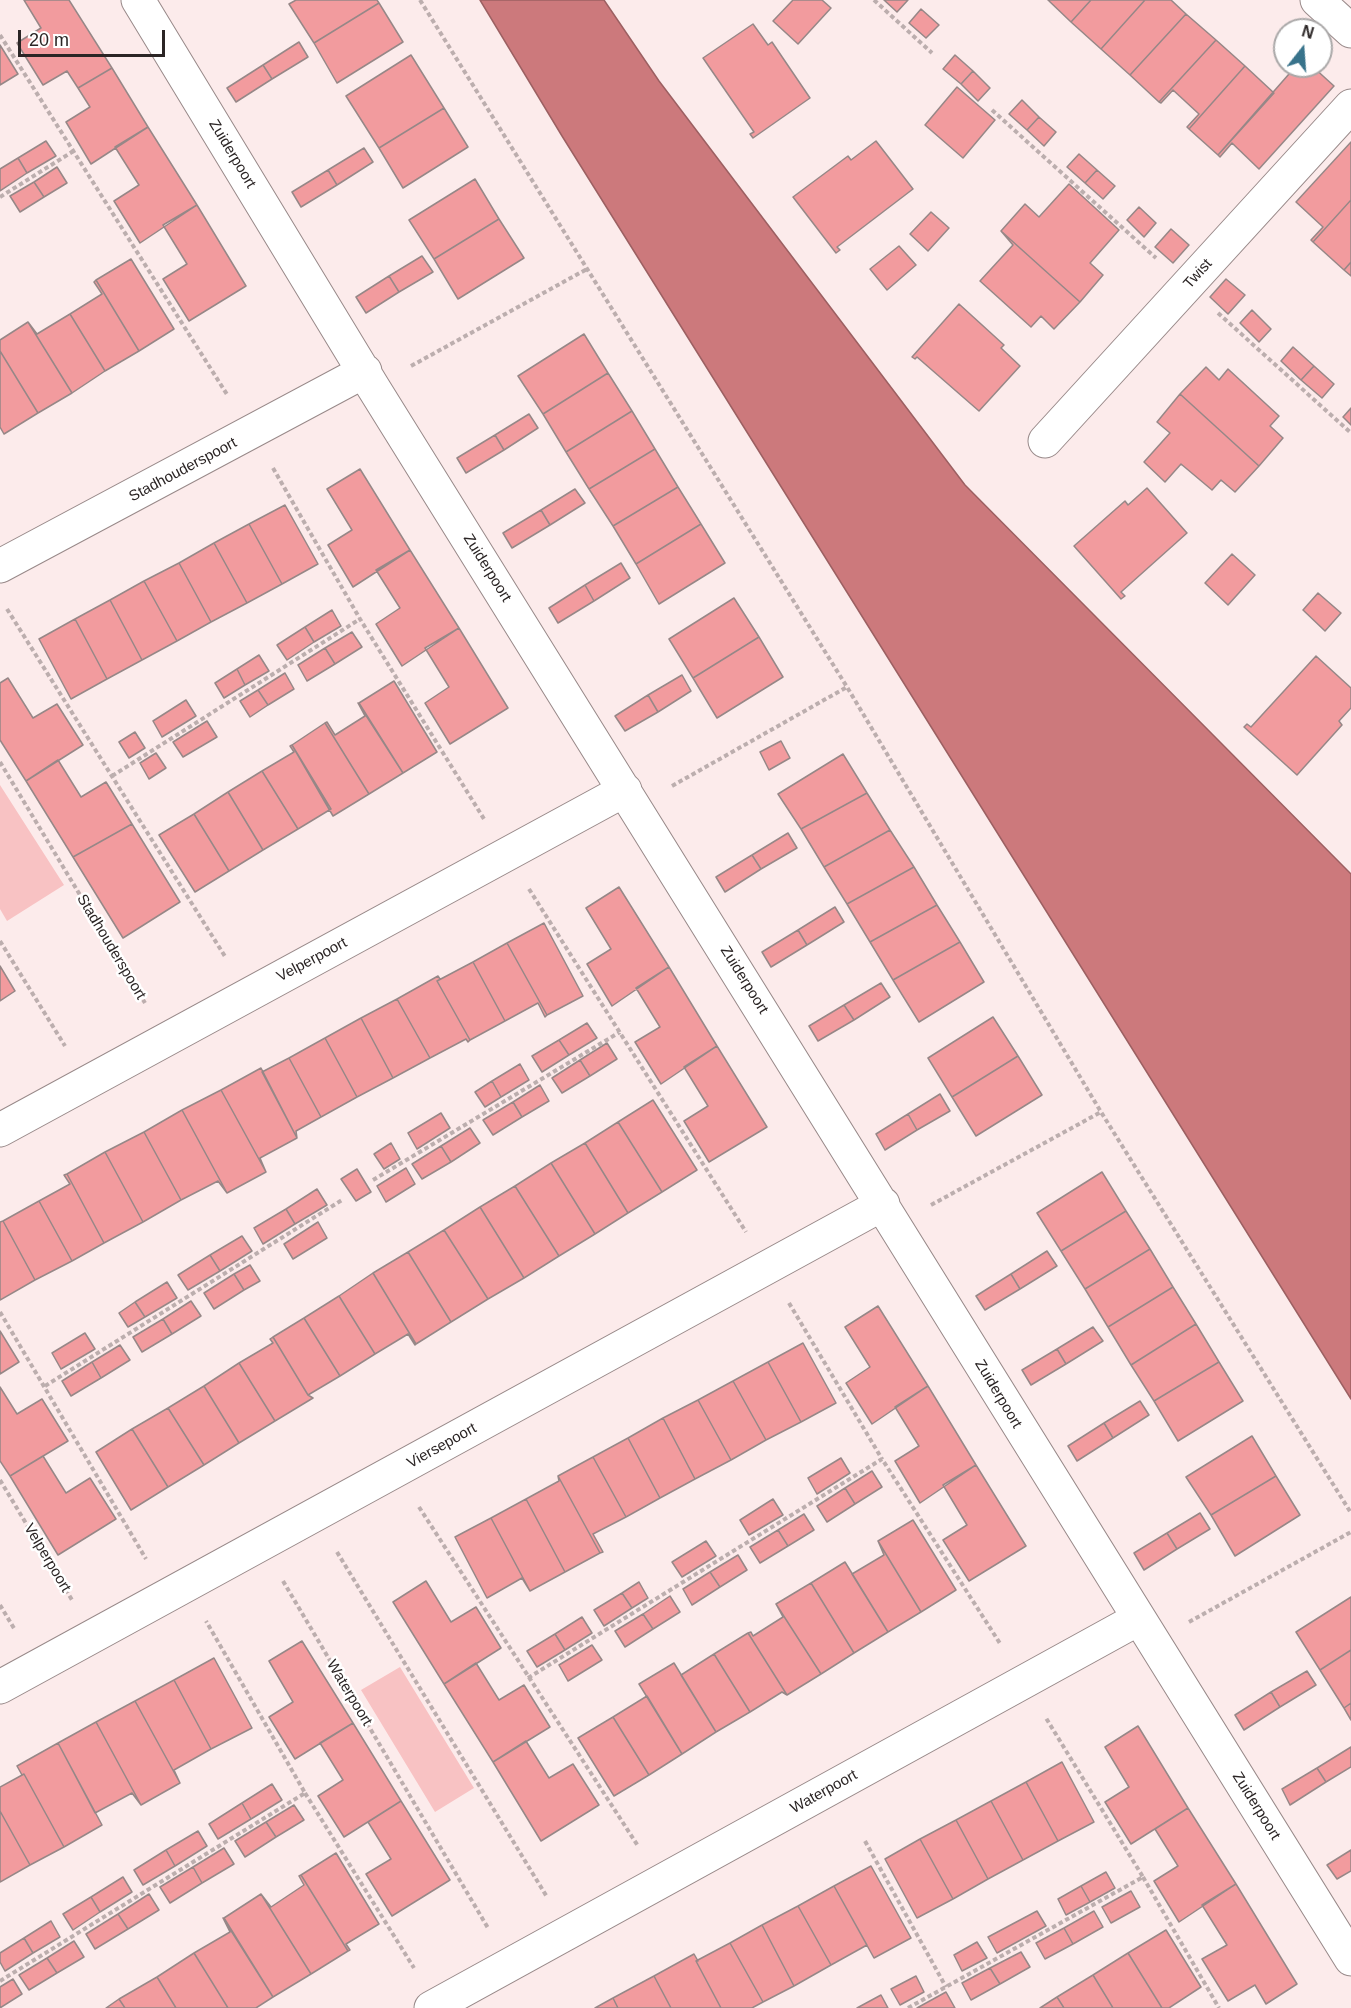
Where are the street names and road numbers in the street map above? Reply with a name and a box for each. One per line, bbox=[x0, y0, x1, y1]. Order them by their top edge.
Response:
street label: Zuiderpoort bbox=[205, 116, 259, 192]
street label: Twist bbox=[1180, 255, 1216, 293]
street label: Stadhouderspoort bbox=[126, 434, 240, 506]
street label: Zuiderpoort bbox=[459, 531, 515, 605]
street label: Stadhouderspoort bbox=[73, 891, 149, 1003]
street label: Velperpoort bbox=[274, 934, 350, 986]
street label: Zuiderpoort bbox=[716, 943, 772, 1017]
street label: Zuiderpoort bbox=[971, 1356, 1025, 1432]
street label: Viersepoort bbox=[404, 1420, 480, 1472]
street label: Velperpoort bbox=[20, 1520, 74, 1596]
street label: Waterpoort bbox=[322, 1657, 376, 1729]
street label: Waterpoort bbox=[787, 1766, 861, 1818]
street label: Zuiderpoort bbox=[1228, 1769, 1284, 1843]

